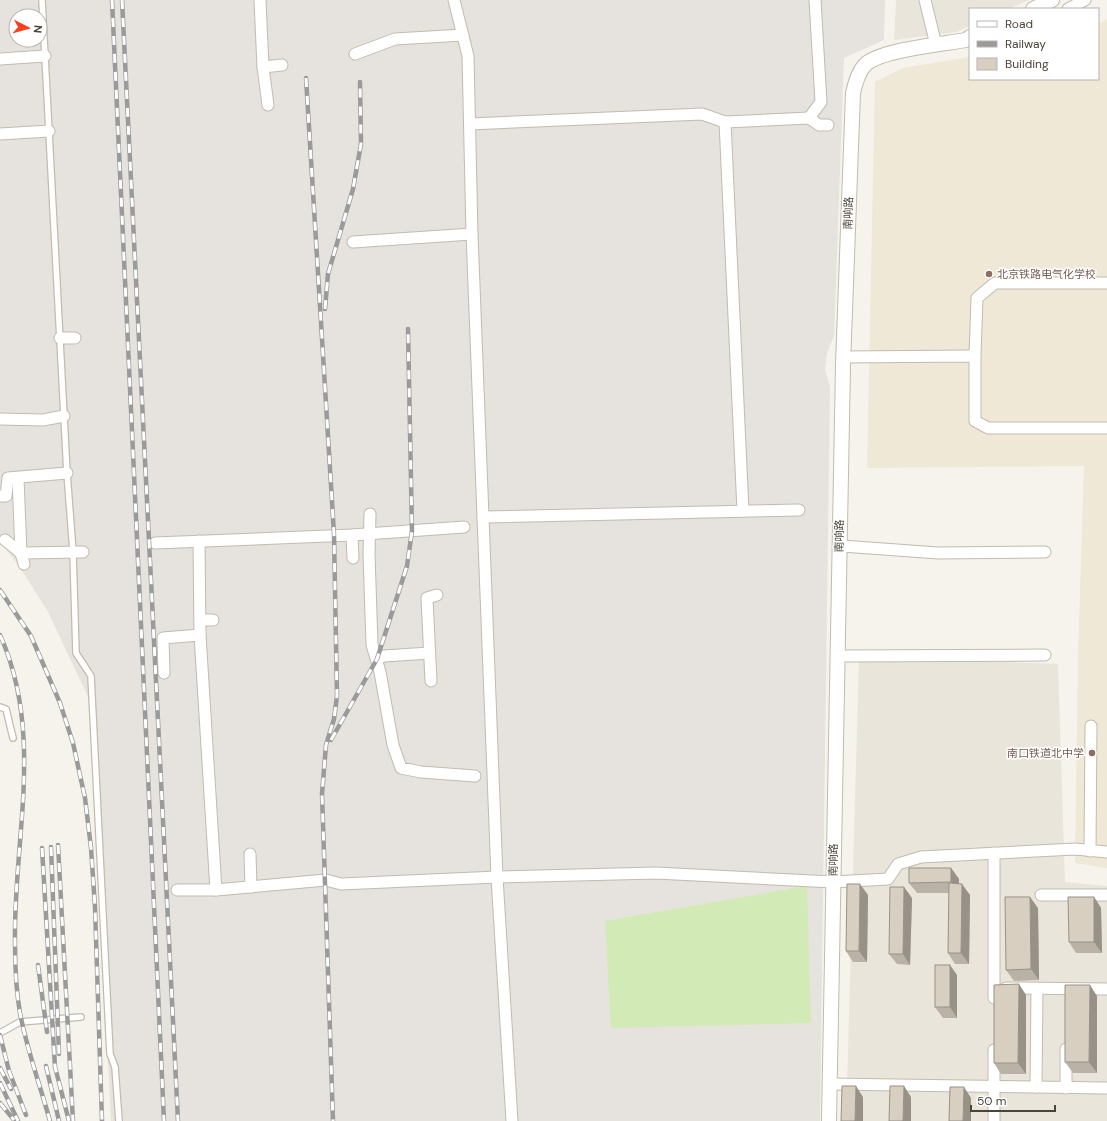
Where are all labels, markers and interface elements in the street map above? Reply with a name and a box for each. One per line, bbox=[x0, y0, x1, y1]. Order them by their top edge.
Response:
north arrow bbox=[8, 8, 48, 48]
legend bbox=[969, 8, 1099, 80]
text: Road bbox=[1005, 16, 1033, 32]
text: N bbox=[31, 24, 45, 34]
text: Railway bbox=[1005, 36, 1046, 52]
text: Building bbox=[1005, 56, 1049, 72]
street label: 南响路 bbox=[840, 196, 856, 230]
place label: 北京铁路电气化学校 bbox=[997, 267, 1096, 281]
marker: 北京铁路电气化学校 bbox=[984, 269, 994, 279]
street label: 南响路 bbox=[832, 519, 846, 553]
place label: 南口铁道北中学 bbox=[1007, 746, 1084, 760]
marker: 南口铁道北中学 bbox=[1087, 748, 1097, 758]
street label: 南响路 bbox=[826, 843, 840, 877]
scale bar bbox=[971, 1087, 1055, 1113]
text: 50 m bbox=[977, 1093, 1006, 1109]

